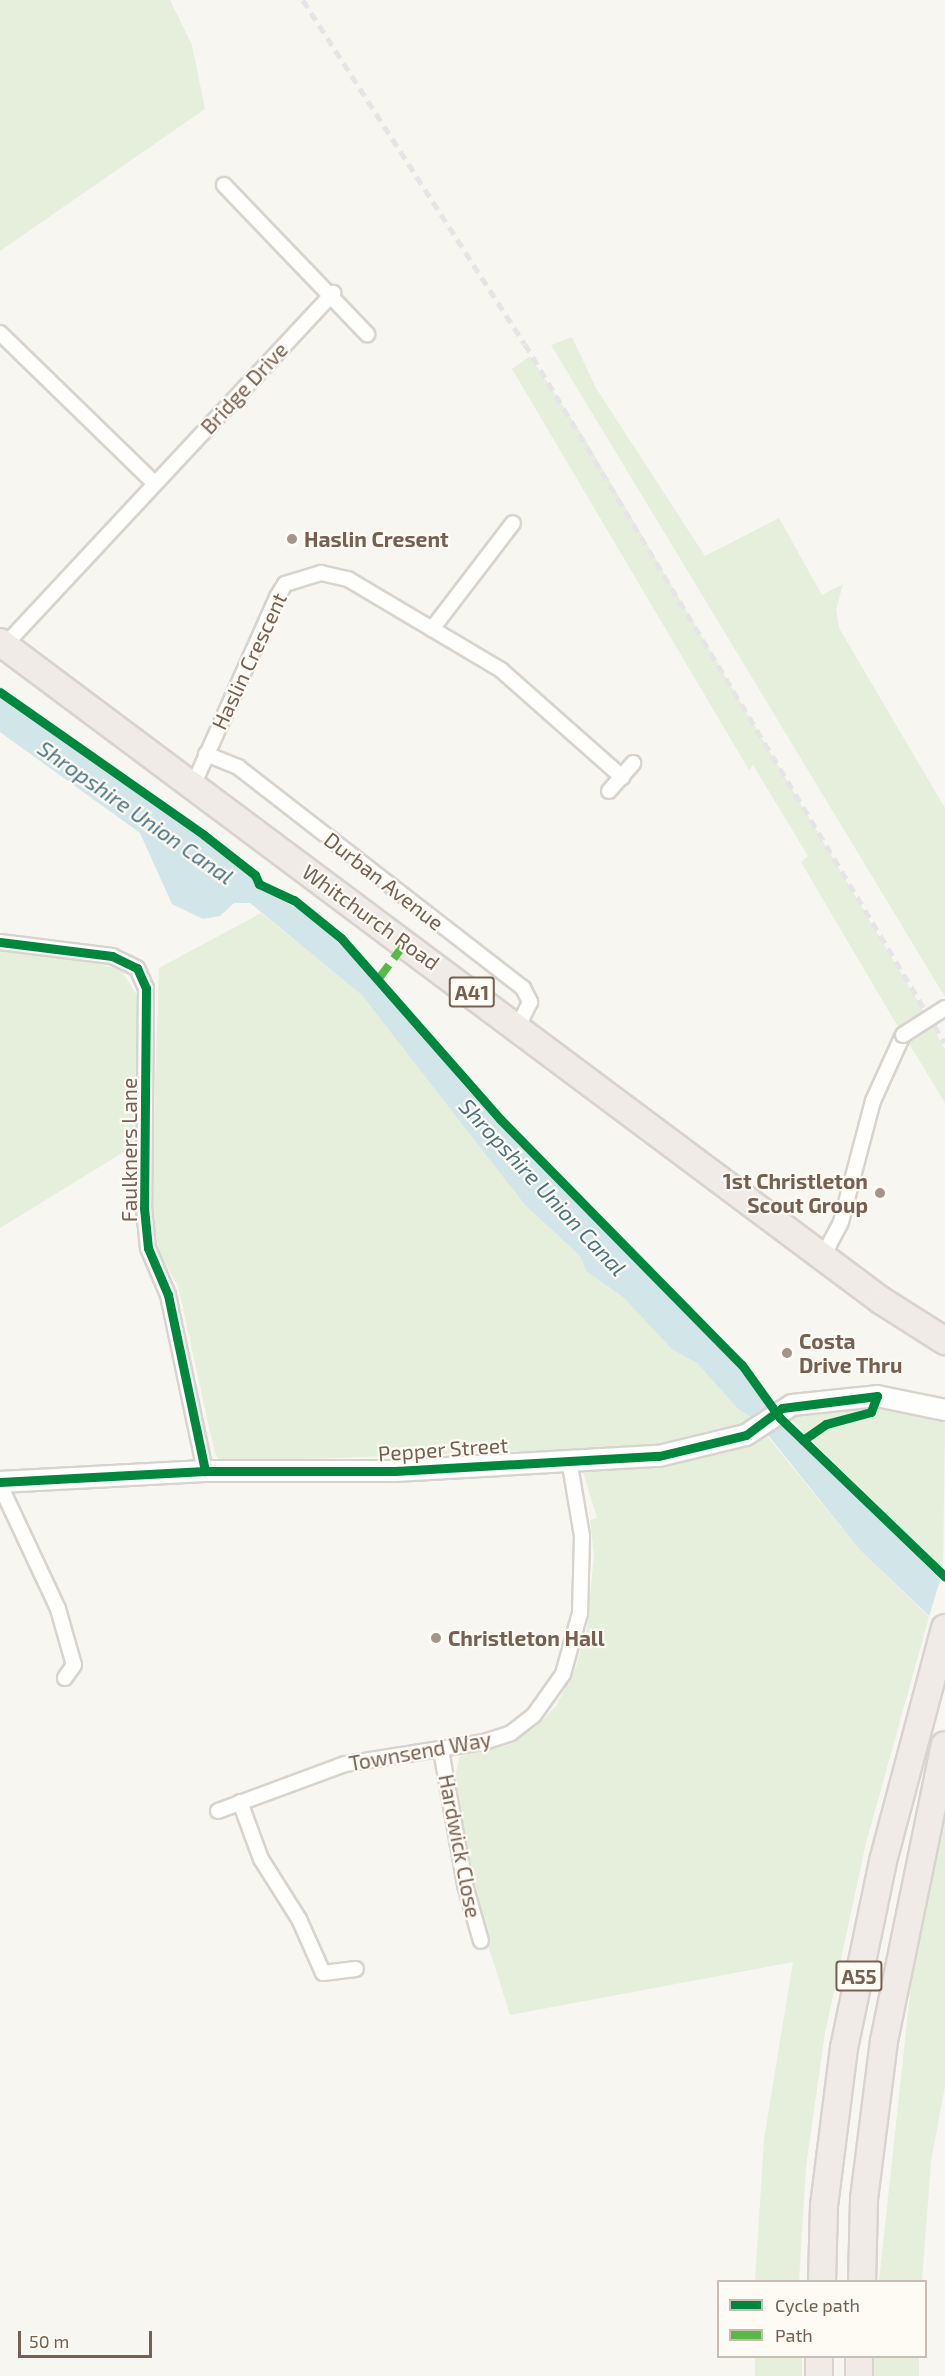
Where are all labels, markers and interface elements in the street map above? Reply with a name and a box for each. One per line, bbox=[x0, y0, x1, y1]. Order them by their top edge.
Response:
street label: Bridge Drive bbox=[195, 337, 293, 439]
place label: Haslin Cresent bbox=[304, 526, 449, 552]
marker: Haslin Cresent bbox=[285, 532, 299, 546]
street label: Haslin Crescent bbox=[206, 589, 292, 733]
water label: Shropshire Union Canal bbox=[33, 734, 239, 890]
street label: Durban Avenue bbox=[319, 826, 449, 936]
street label: Whitchurch Road bbox=[297, 859, 445, 975]
road number: A41 bbox=[448, 975, 496, 1009]
street label: Faulkners Lane bbox=[116, 1078, 142, 1222]
water label: Shropshire Union Canal bbox=[454, 1093, 632, 1281]
place label: 1st Christleton Scout Group bbox=[723, 1168, 868, 1218]
marker: 1st Christleton Scout Group bbox=[873, 1186, 887, 1200]
place label: Costa Drive Thru bbox=[799, 1328, 903, 1378]
marker: Costa Drive Thru bbox=[780, 1346, 794, 1360]
street label: Pepper Street bbox=[377, 1432, 509, 1466]
place label: Christleton Hall bbox=[448, 1625, 605, 1651]
marker: Christleton Hall bbox=[429, 1631, 443, 1645]
street label: Townsend Way bbox=[347, 1726, 493, 1776]
street label: Hardwick Close bbox=[434, 1772, 486, 1920]
road number: A55 bbox=[835, 1959, 883, 1993]
legend bbox=[717, 2280, 927, 2358]
text: Cycle path bbox=[775, 2294, 860, 2316]
scale bar bbox=[21, 2319, 154, 2357]
text: Path bbox=[775, 2324, 813, 2346]
text: 50 m bbox=[29, 2330, 69, 2352]

